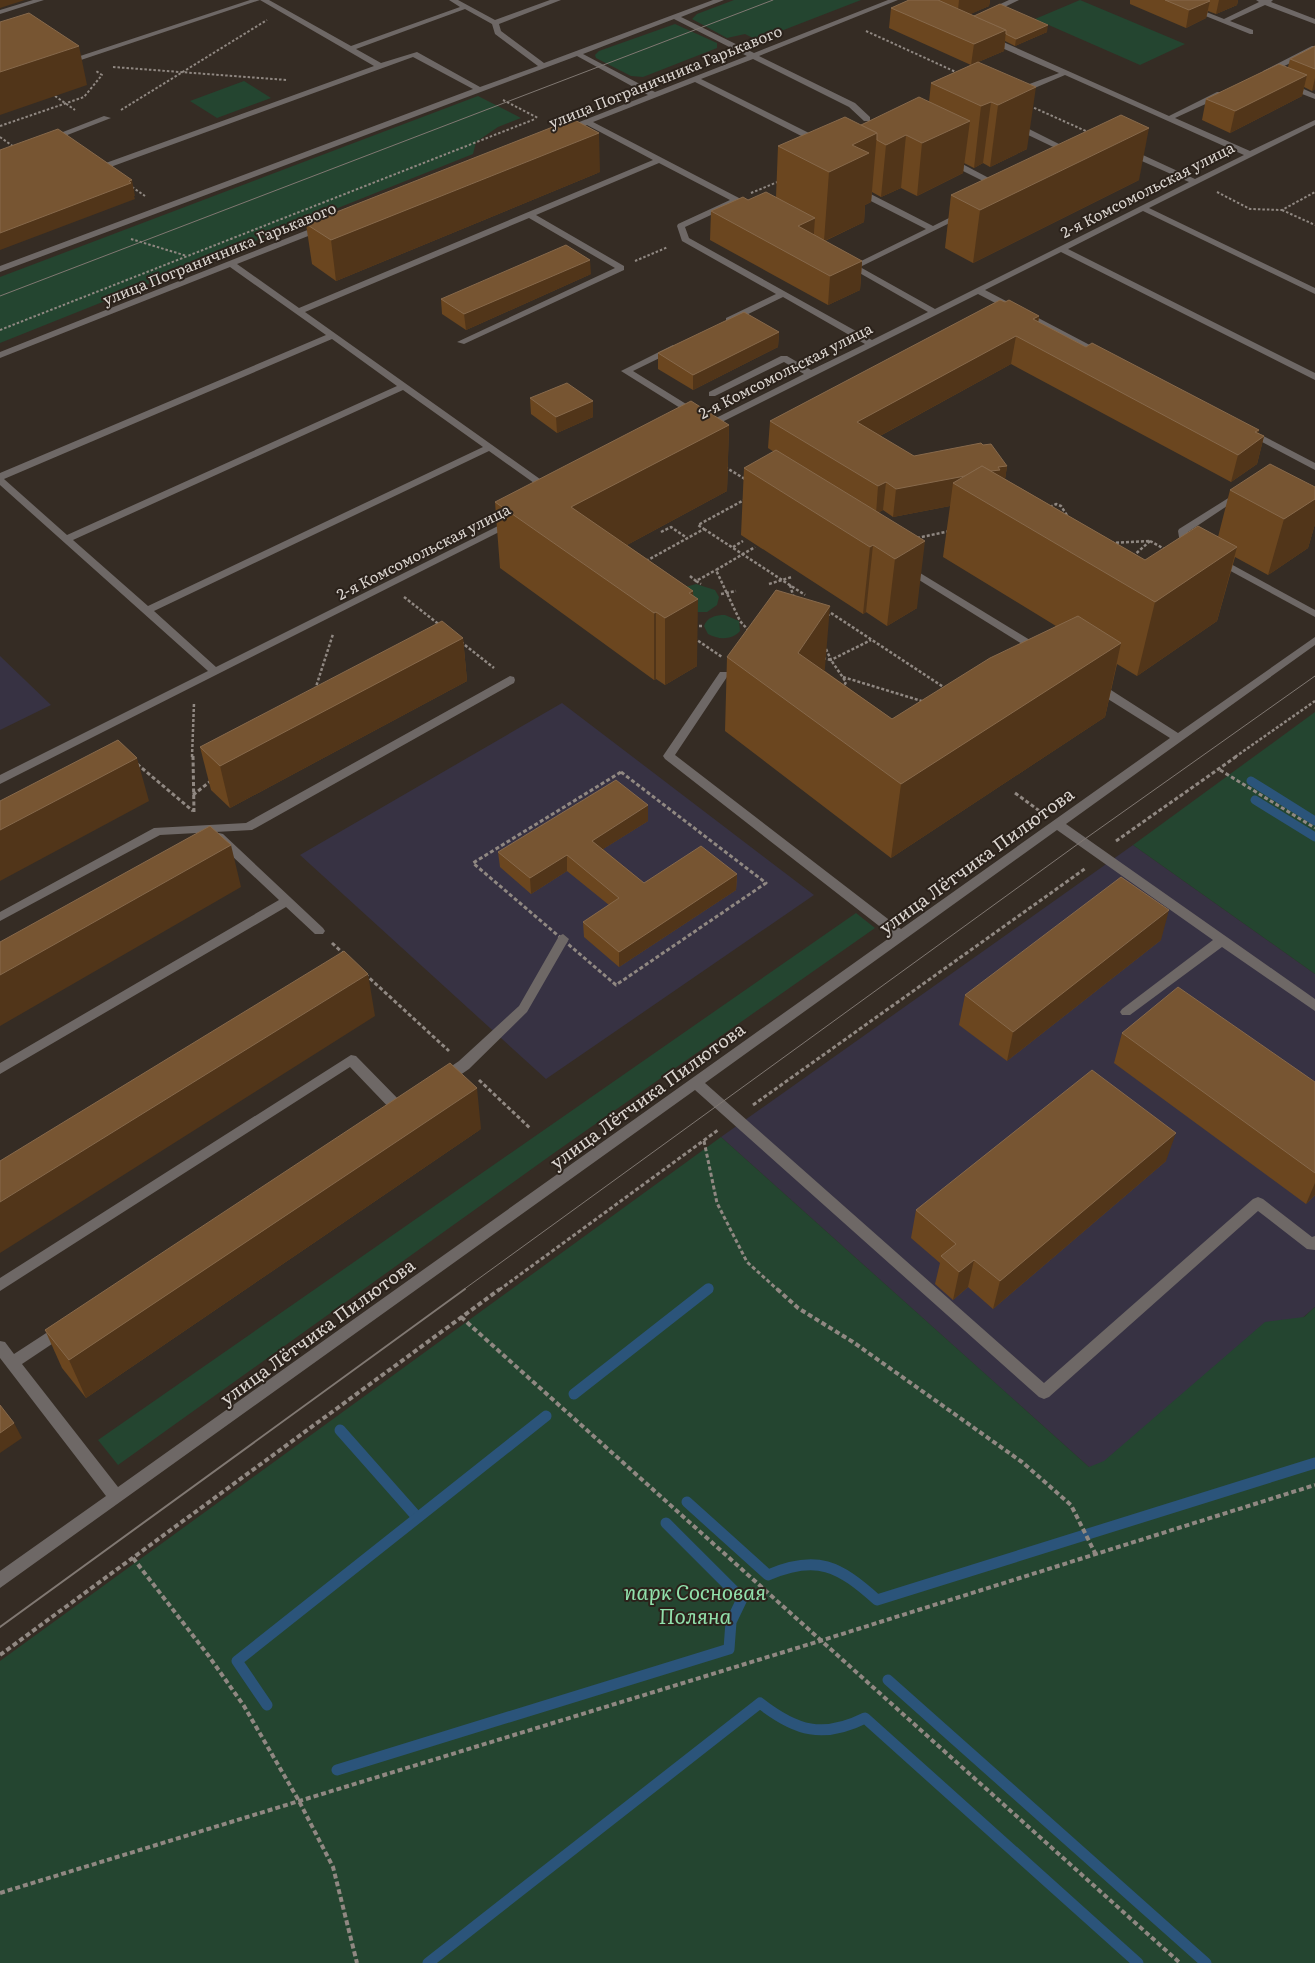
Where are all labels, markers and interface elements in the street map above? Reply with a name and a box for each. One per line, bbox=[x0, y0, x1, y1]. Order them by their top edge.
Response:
street label: улица Пограничника Гарькавого bbox=[545, 18, 785, 133]
street label: 2-я Комсомольская улица bbox=[1056, 135, 1239, 243]
street label: улица Пограничника Гарькавого bbox=[99, 195, 339, 310]
street label: 2-я Комсомольская улица bbox=[694, 316, 877, 424]
street label: 2-я Комсомольская улица bbox=[332, 497, 515, 605]
street label: улица Лётчика Пилютова bbox=[873, 780, 1079, 940]
street label: улица Лётчика Пилютова bbox=[544, 1015, 750, 1175]
street label: улица Лётчика Пилютова bbox=[214, 1251, 420, 1411]
park label: парк Сосновая Поляна bbox=[624, 1575, 766, 1630]

